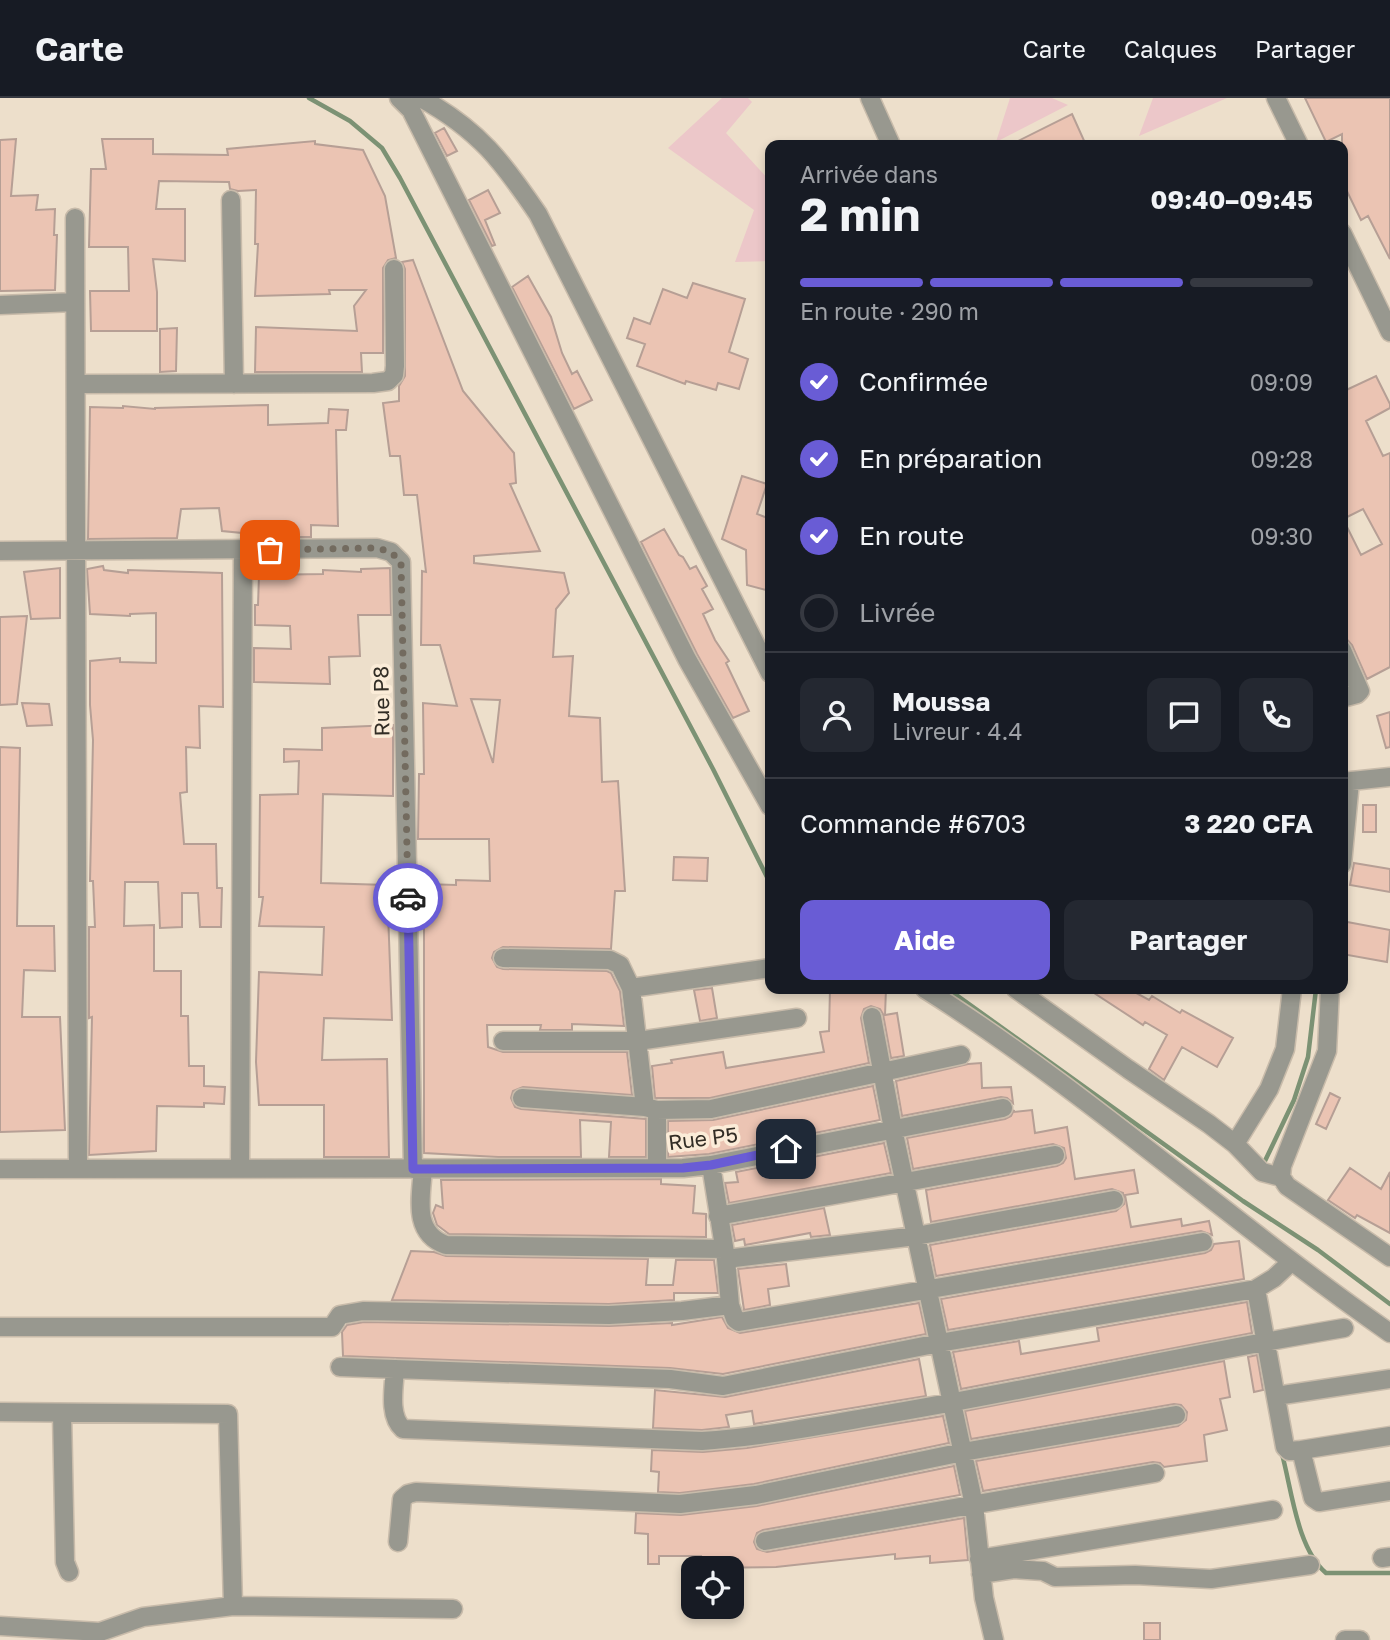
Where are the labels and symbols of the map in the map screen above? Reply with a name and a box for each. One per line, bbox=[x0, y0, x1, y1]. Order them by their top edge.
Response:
pin bbox=[240, 520, 300, 580]
street label: Rue P8 bbox=[367, 666, 395, 737]
courier bbox=[373, 863, 443, 933]
pin bbox=[756, 1119, 816, 1179]
street label: Rue P5 bbox=[667, 1121, 739, 1155]

